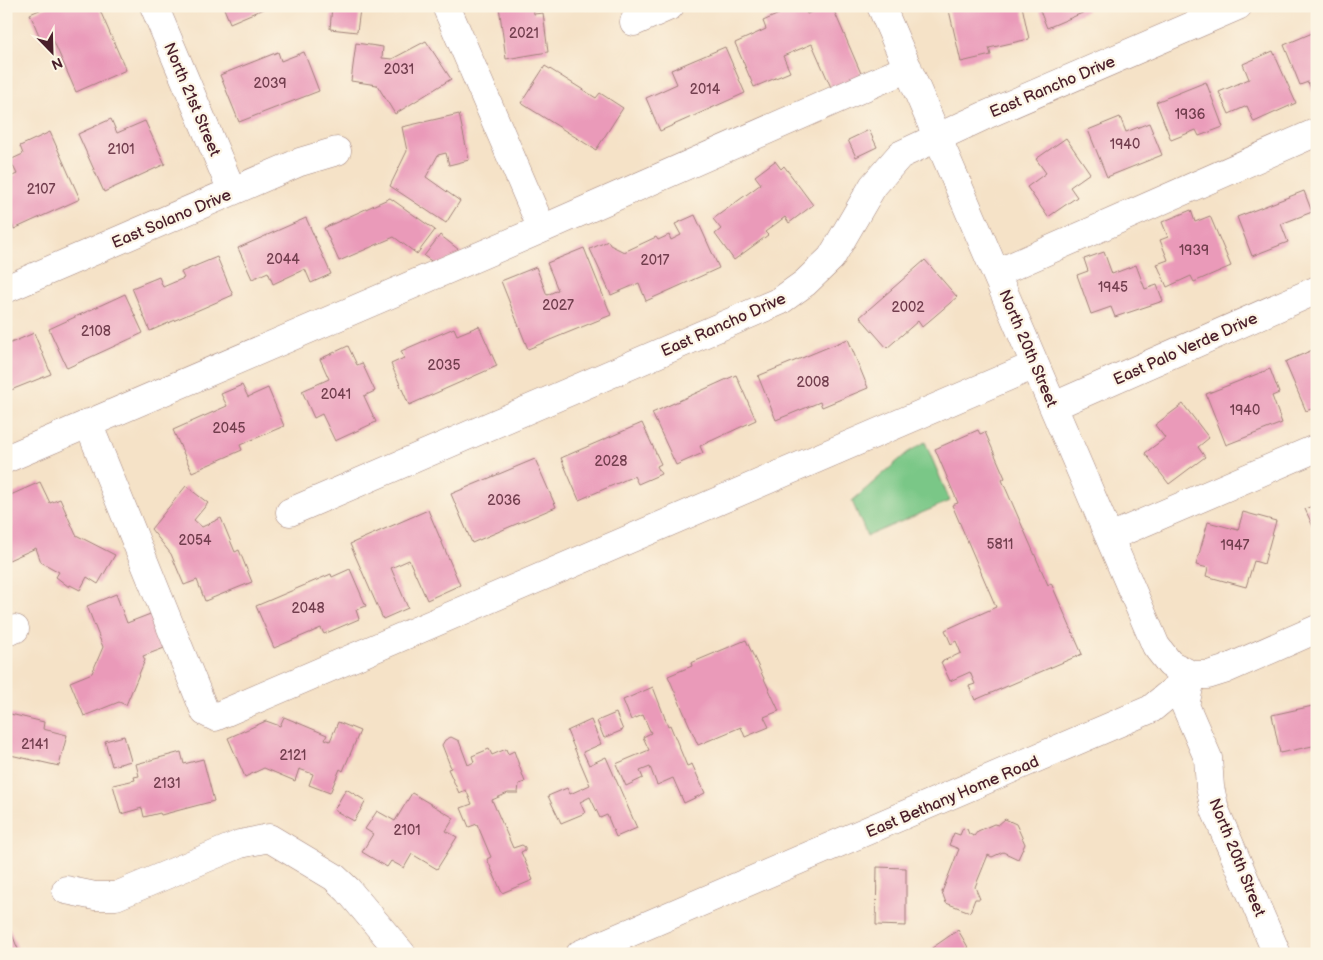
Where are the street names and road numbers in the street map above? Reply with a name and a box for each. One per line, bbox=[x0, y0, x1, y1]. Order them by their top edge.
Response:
street label: North 21st Street bbox=[159, 40, 224, 159]
street label: East Rancho Drive bbox=[987, 52, 1119, 122]
street label: East Solano Drive bbox=[109, 185, 235, 253]
street label: North 20th Street bbox=[994, 287, 1061, 410]
street label: East Rancho Drive bbox=[658, 289, 789, 361]
street label: East Palo Verde Drive bbox=[1111, 309, 1261, 390]
street label: East Bethany Home Road bbox=[863, 752, 1042, 842]
street label: North 20th Street bbox=[1204, 796, 1269, 919]

